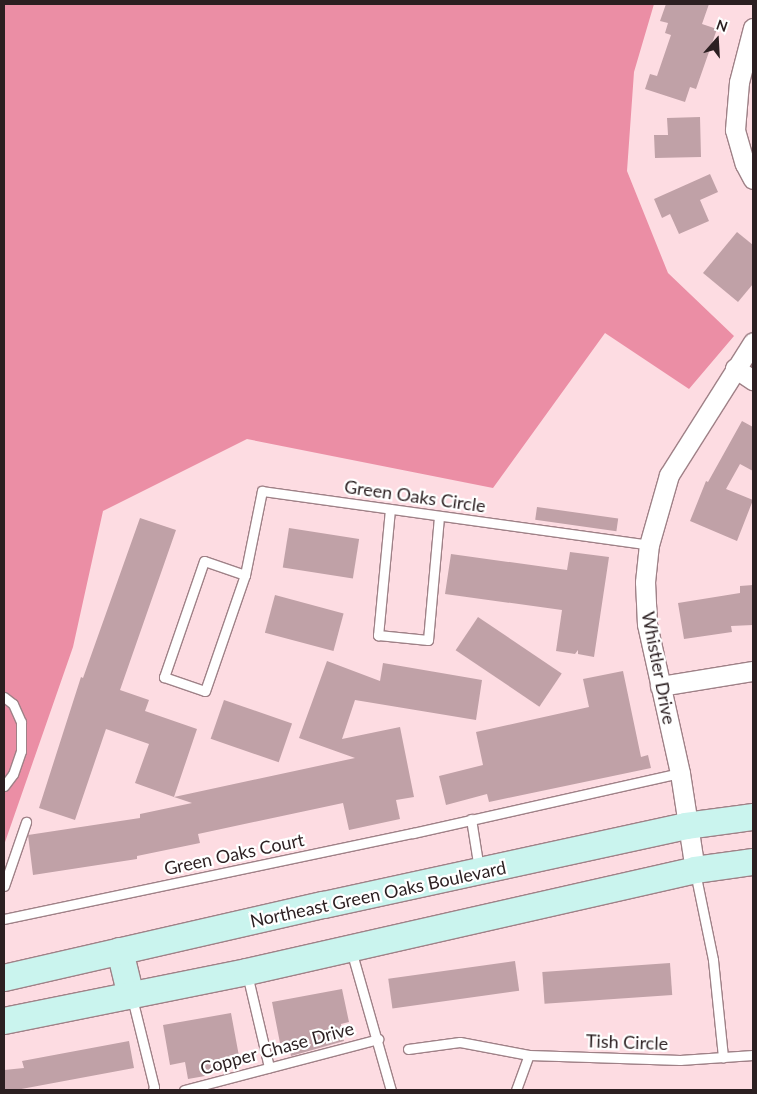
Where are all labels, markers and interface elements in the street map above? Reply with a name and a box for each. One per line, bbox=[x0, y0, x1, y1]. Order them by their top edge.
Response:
north arrow bbox=[692, 15, 742, 65]
text: N bbox=[714, 16, 730, 35]
street label: Green Oaks Circle bbox=[343, 475, 487, 517]
street label: Whistler Drive bbox=[637, 610, 681, 726]
street label: Green Oaks Court bbox=[162, 829, 306, 879]
street label: Northeast Green Oaks Boulevard bbox=[248, 856, 508, 932]
street label: Copper Chase Drive bbox=[198, 1017, 356, 1079]
street label: Tish Circle bbox=[586, 1030, 668, 1054]

